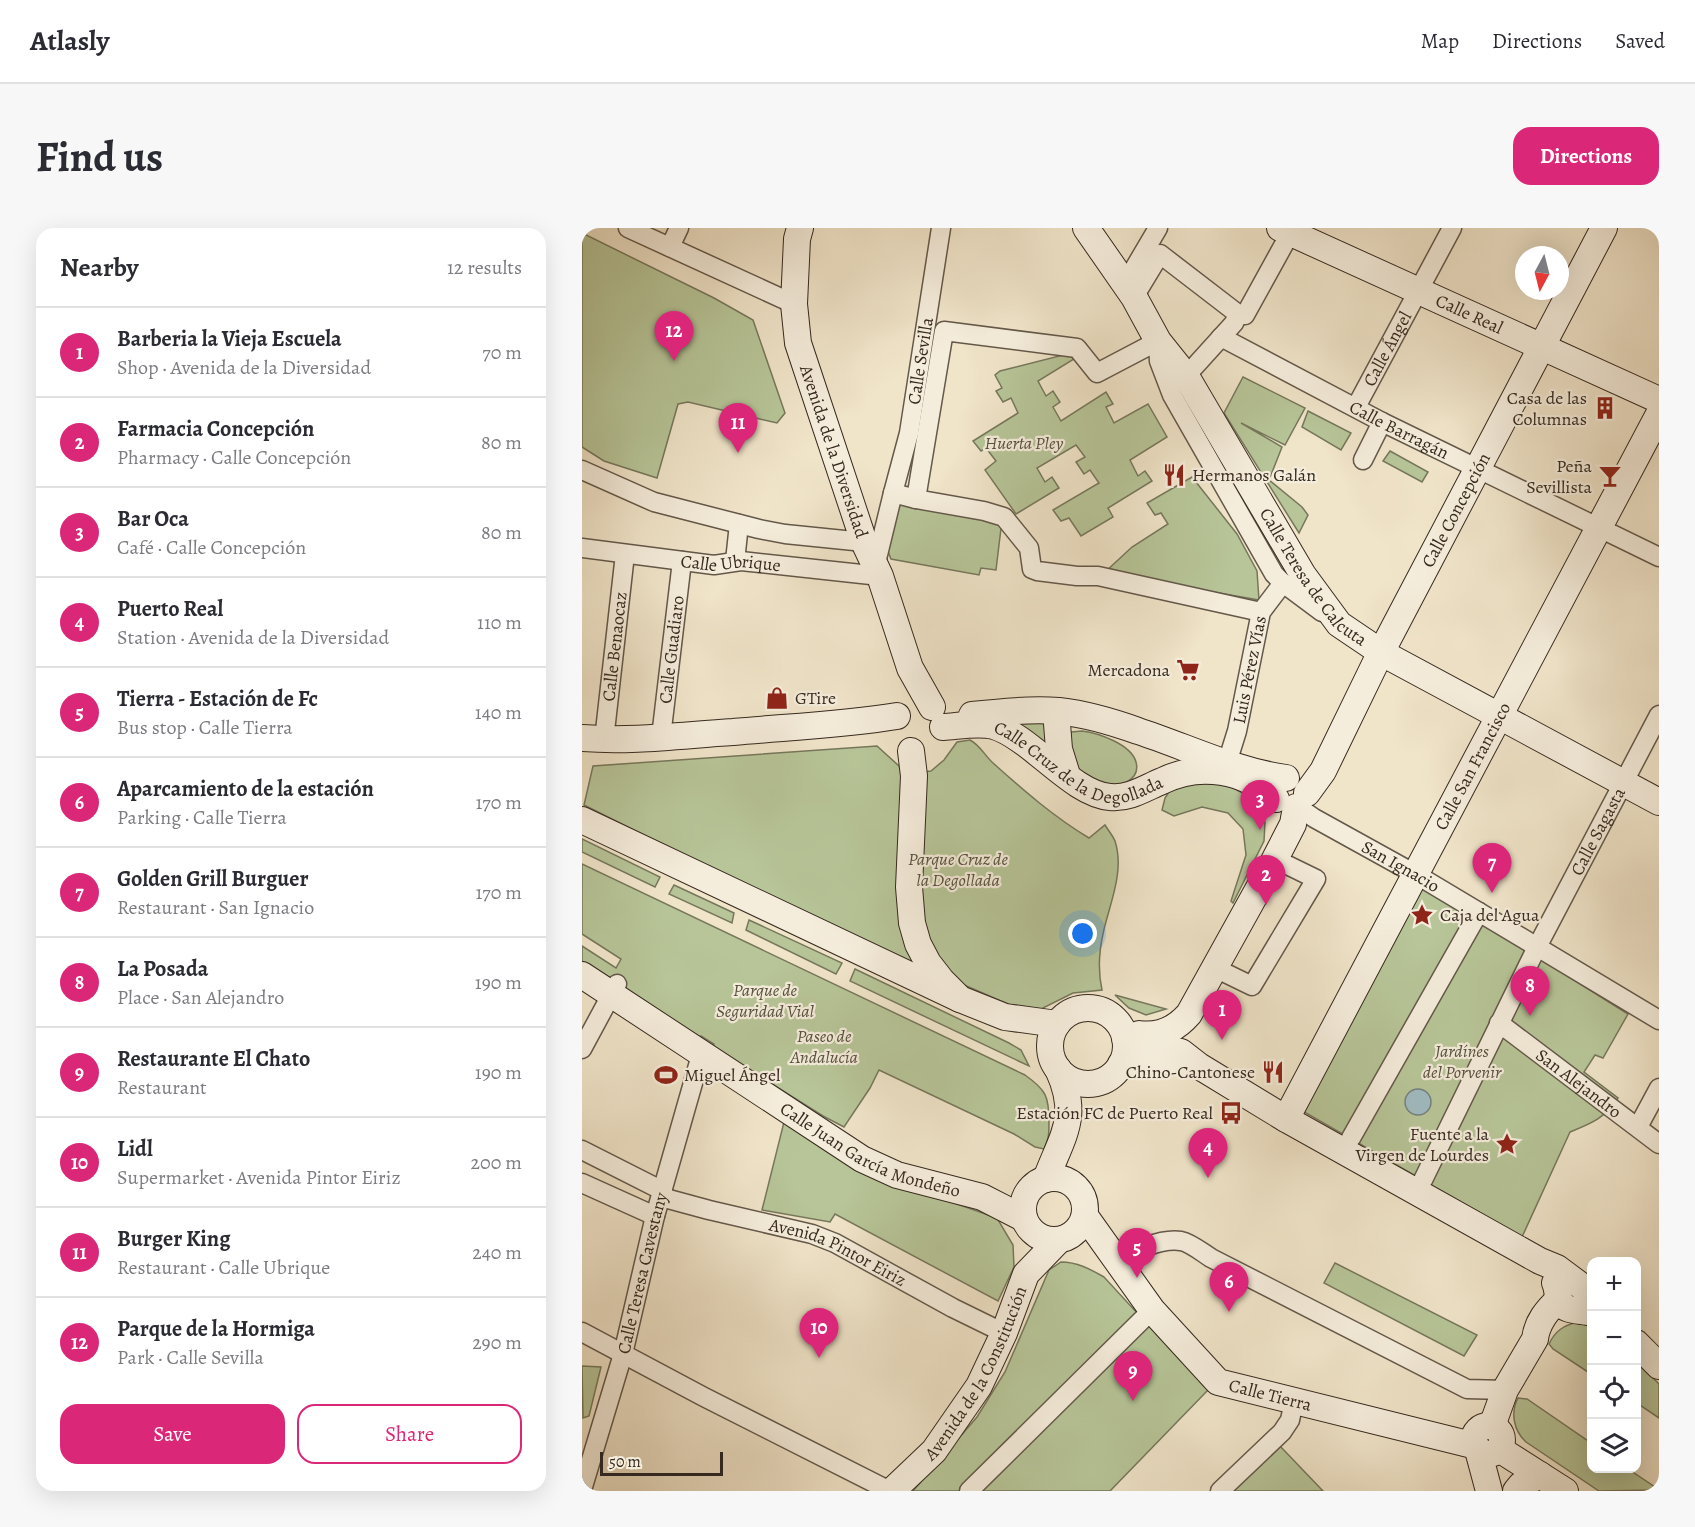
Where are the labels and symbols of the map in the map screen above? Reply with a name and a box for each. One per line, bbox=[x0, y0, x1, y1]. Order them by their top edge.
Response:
north arrow bbox=[1515, 246, 1569, 300]
street label: Calle Real bbox=[1432, 288, 1507, 340]
street label: Calle Ángel bbox=[1357, 307, 1417, 391]
pin: 12 bbox=[654, 312, 694, 361]
street label: Calle Sevilla bbox=[902, 315, 939, 406]
street label: Avenida de la Diversidad bbox=[794, 361, 874, 541]
place label: Casa de las Columnas bbox=[1507, 386, 1587, 431]
street label: Calle Barragán bbox=[1345, 395, 1453, 465]
building icon: Casa de las Columnas bbox=[1592, 395, 1618, 421]
pin: 11 bbox=[718, 404, 758, 453]
park label: Huerta Pley bbox=[985, 431, 1063, 455]
street label: Calle Concepción bbox=[1416, 448, 1496, 572]
place label: Peña Sevillista bbox=[1526, 454, 1593, 499]
restaurant icon: Hermanos Galán bbox=[1161, 462, 1187, 488]
place label: Hermanos Galán bbox=[1192, 463, 1316, 487]
bar icon: Peña Sevillista bbox=[1597, 463, 1623, 489]
street label: Calle Teresa de Calcuta bbox=[1254, 503, 1372, 652]
street label: Calle Ubrique bbox=[679, 549, 782, 577]
street label: Calle Benaocaz bbox=[596, 591, 633, 703]
street label: Calle Guadiaro bbox=[653, 594, 690, 705]
street label: Luis Pérez Vías bbox=[1227, 614, 1272, 726]
supermarket icon: Mercadona bbox=[1175, 657, 1201, 683]
place label: Mercadona bbox=[1088, 658, 1171, 682]
shop icon: GTire bbox=[764, 685, 790, 711]
place label: GTire bbox=[795, 686, 836, 710]
street label: Calle San Francisco bbox=[1429, 698, 1516, 834]
street label: Calle Cruz de la Degollada bbox=[990, 715, 1167, 809]
pin: 3 bbox=[1240, 780, 1280, 830]
street label: Calle Sagasta bbox=[1565, 783, 1631, 880]
street label: San Ignacio bbox=[1357, 835, 1444, 898]
pin: 7 bbox=[1472, 844, 1512, 893]
park label: Parque Cruz de la Degollada bbox=[908, 847, 1008, 892]
pin: 2 bbox=[1246, 856, 1286, 905]
place icon: Caja del Agua bbox=[1409, 902, 1435, 928]
place label: Caja del Agua bbox=[1440, 903, 1540, 927]
your location bbox=[1068, 919, 1097, 948]
pin: 8 bbox=[1510, 966, 1550, 1016]
park label: Parque de Seguridad Vial bbox=[716, 978, 815, 1023]
pin: 1 bbox=[1202, 990, 1242, 1040]
park label: Paseo de Andalucía bbox=[789, 1024, 858, 1069]
park label: Jardínes del Porvenir bbox=[1423, 1039, 1502, 1084]
street label: San Alejandro bbox=[1531, 1043, 1627, 1124]
restaurant icon: Chino-Cantonese bbox=[1260, 1059, 1286, 1085]
place label: Chino-Cantonese bbox=[1126, 1060, 1255, 1084]
sports icon: Miguel Ángel bbox=[653, 1062, 679, 1088]
place label: Miguel Ángel bbox=[684, 1063, 781, 1087]
street label: Calle Juan García Mondeño bbox=[775, 1096, 963, 1203]
bus stop icon: Estación FC de Puerto Real bbox=[1218, 1100, 1244, 1126]
place label: Estación FC de Puerto Real bbox=[1016, 1101, 1214, 1125]
place label: Fuente a la Virgen de Lourdes bbox=[1354, 1122, 1490, 1167]
pin: 4 bbox=[1188, 1128, 1228, 1178]
place icon: Fuente a la Virgen de Lourdes bbox=[1494, 1131, 1520, 1157]
street label: Calle Teresa Cavestany bbox=[611, 1189, 673, 1356]
street label: Avenida Pintor Eiriz bbox=[766, 1212, 911, 1292]
pin: 5 bbox=[1118, 1228, 1156, 1278]
pin: 6 bbox=[1210, 1262, 1248, 1312]
street label: Avenida de la Constitución bbox=[919, 1283, 1032, 1466]
pin: 10 bbox=[800, 1308, 838, 1358]
pin: 9 bbox=[1114, 1352, 1152, 1401]
street label: Calle Tierra bbox=[1226, 1373, 1315, 1417]
scale bar bbox=[600, 1449, 723, 1476]

